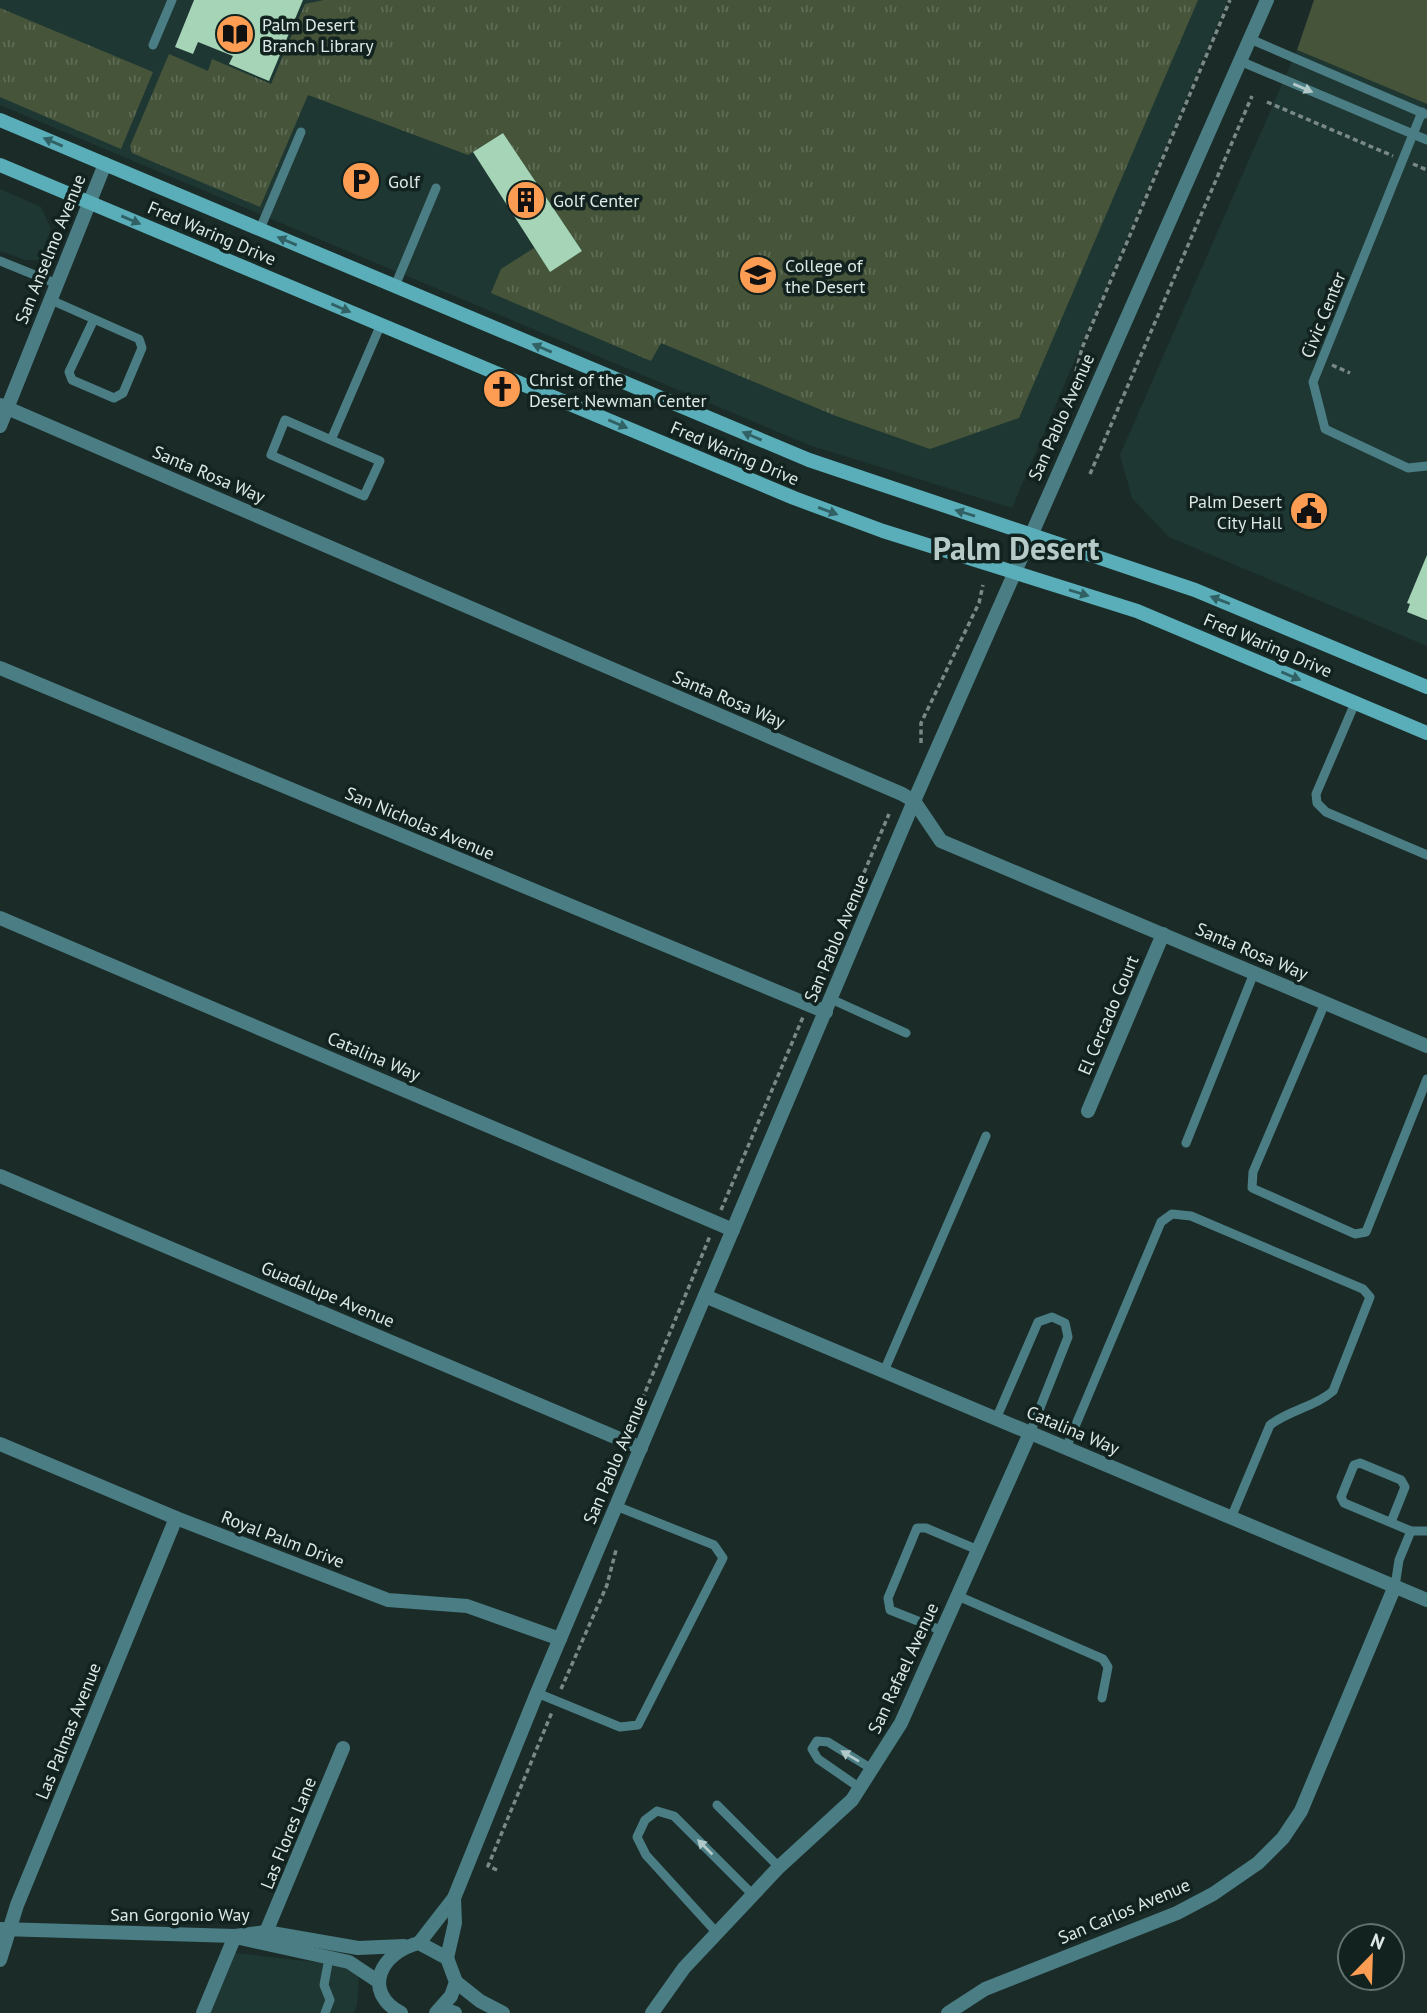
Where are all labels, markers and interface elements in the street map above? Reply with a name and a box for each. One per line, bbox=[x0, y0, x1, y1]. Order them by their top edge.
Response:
library icon: Palm Desert Branch Library bbox=[214, 13, 256, 55]
place label: Palm Desert Branch Library bbox=[262, 13, 374, 57]
one-way arrow bbox=[1293, 82, 1313, 94]
one-way arrow bbox=[42, 137, 63, 148]
parking icon: Golf bbox=[340, 160, 382, 202]
place label: Golf bbox=[388, 170, 421, 193]
street label: San Anselmo Avenue bbox=[9, 171, 91, 327]
building icon: Golf Center bbox=[505, 179, 547, 221]
place label: Golf Center bbox=[553, 189, 639, 212]
street label: Fred Waring Drive bbox=[144, 196, 280, 270]
one-way arrow bbox=[120, 215, 141, 226]
one-way arrow bbox=[276, 235, 297, 246]
school or university icon: College of the Desert bbox=[737, 254, 779, 296]
place label: College of the Desert bbox=[785, 254, 865, 298]
street label: Civic Center bbox=[1295, 269, 1351, 361]
one-way arrow bbox=[330, 302, 351, 313]
one-way arrow bbox=[531, 342, 552, 353]
street label: San Pablo Avenue bbox=[1023, 350, 1099, 484]
church icon: Christ of the Desert Newman Center bbox=[481, 368, 523, 410]
place label: Christ of the Desert Newman Center bbox=[529, 368, 707, 412]
street label: Fred Waring Drive bbox=[667, 416, 803, 490]
one-way arrow bbox=[608, 418, 628, 430]
one-way arrow bbox=[741, 430, 762, 441]
street label: Santa Rosa Way bbox=[149, 440, 269, 508]
place label: Palm Desert City Hall bbox=[1189, 490, 1283, 534]
public building icon: Palm Desert City Hall bbox=[1288, 490, 1330, 532]
one-way arrow bbox=[818, 506, 839, 517]
one-way arrow bbox=[955, 507, 976, 518]
district label: Palm Desert bbox=[933, 527, 1100, 569]
one-way arrow bbox=[1068, 589, 1089, 599]
one-way arrow bbox=[1209, 594, 1230, 605]
street label: Fred Waring Drive bbox=[1200, 608, 1336, 682]
street label: Santa Rosa Way bbox=[669, 665, 789, 733]
one-way arrow bbox=[1280, 670, 1301, 681]
street label: San Nicholas Avenue bbox=[342, 781, 498, 865]
street label: San Pablo Avenue bbox=[799, 871, 873, 1005]
street label: Santa Rosa Way bbox=[1192, 917, 1312, 985]
street label: El Cercado Court bbox=[1072, 952, 1144, 1078]
street label: Catalina Way bbox=[324, 1026, 424, 1086]
street label: Guadalupe Avenue bbox=[258, 1256, 398, 1332]
street label: San Pablo Avenue bbox=[578, 1393, 652, 1527]
street label: Catalina Way bbox=[1023, 1400, 1123, 1460]
street label: Royal Palm Drive bbox=[218, 1505, 348, 1573]
street label: San Rafael Avenue bbox=[863, 1599, 943, 1737]
street label: Las Palmas Avenue bbox=[30, 1659, 106, 1803]
one-way arrow bbox=[841, 1749, 860, 1762]
street label: Las Flores Lane bbox=[255, 1774, 321, 1892]
one-way arrow bbox=[697, 1839, 713, 1856]
street label: San Carlos Avenue bbox=[1055, 1873, 1193, 1949]
street label: San Gorgonio Way bbox=[110, 1903, 250, 1926]
north arrow bbox=[1336, 1922, 1406, 1992]
text: N bbox=[1367, 1928, 1388, 1955]

